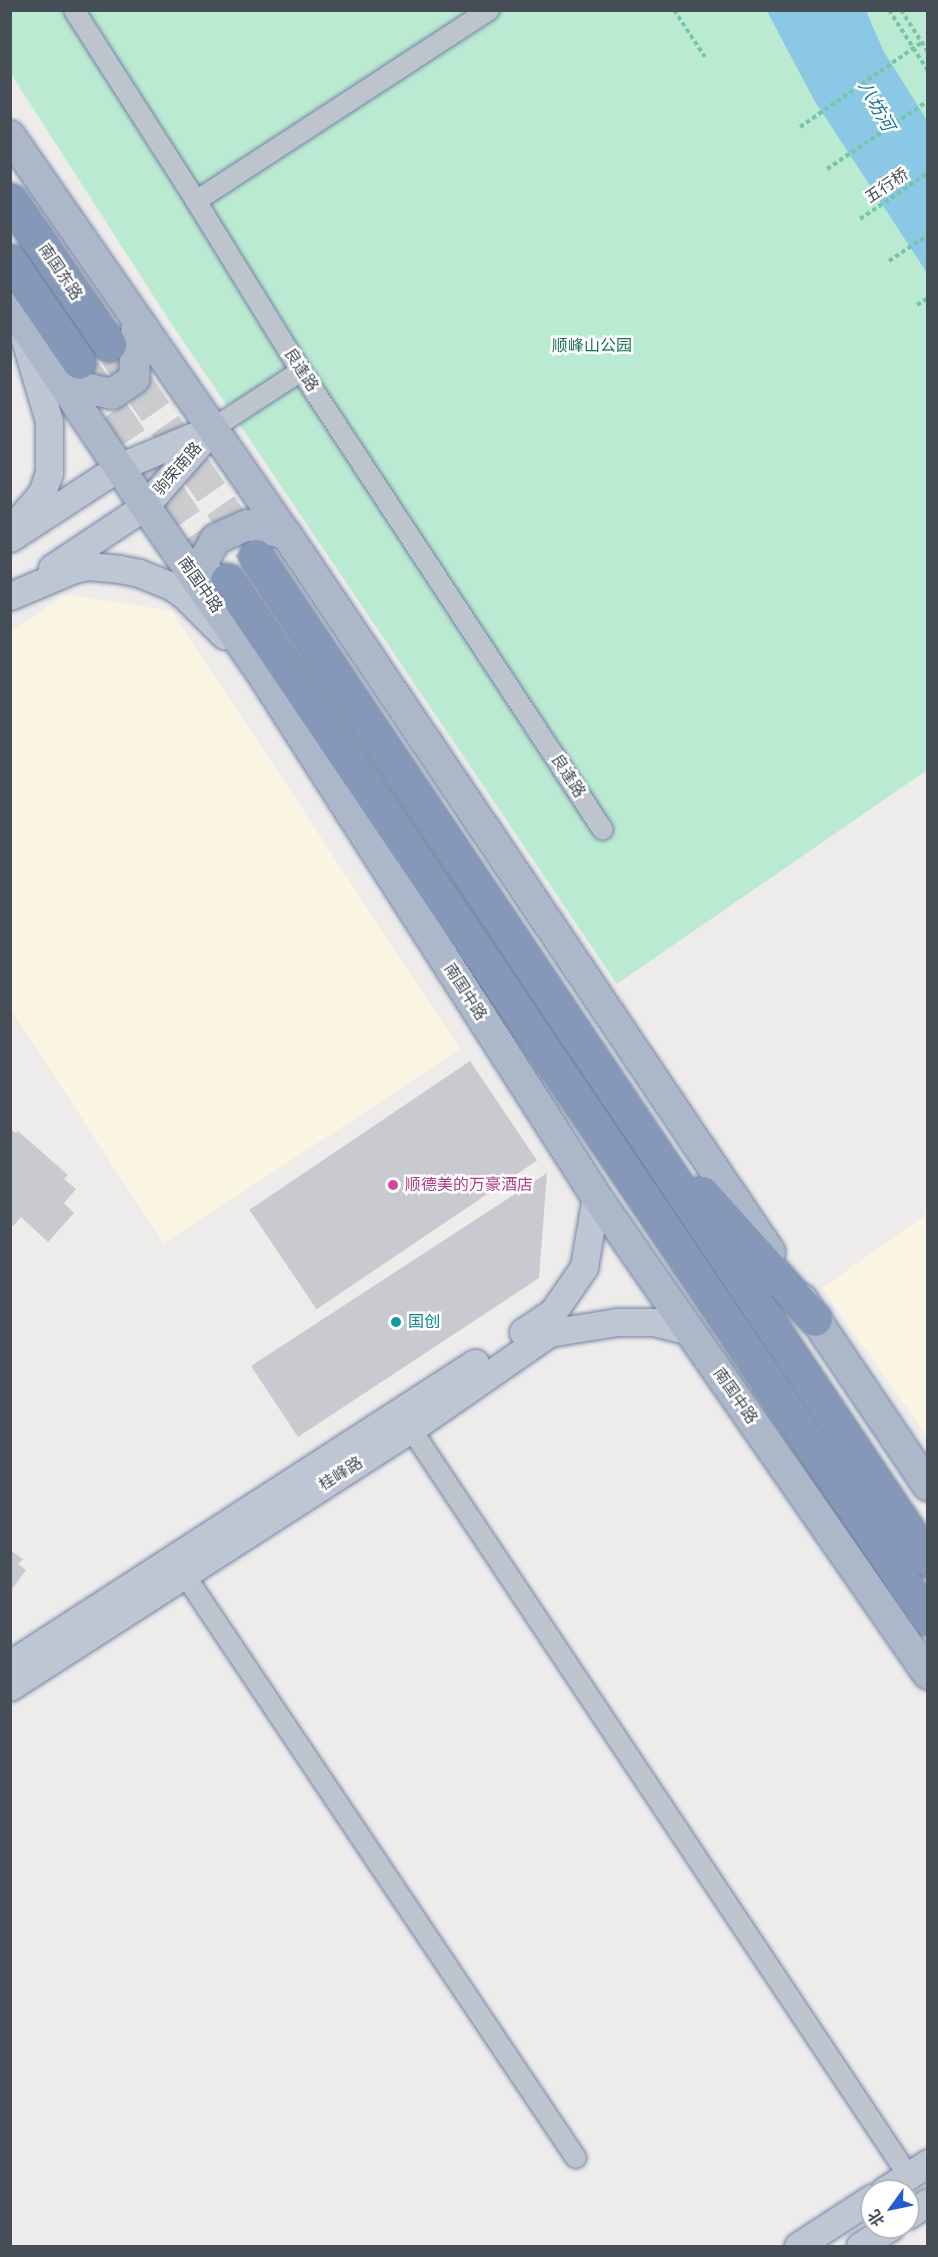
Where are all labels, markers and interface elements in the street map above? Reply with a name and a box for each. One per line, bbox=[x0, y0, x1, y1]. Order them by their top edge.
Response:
water label: 八坊河 bbox=[853, 77, 899, 135]
street label: 五行桥 bbox=[862, 165, 912, 207]
street label: 南国东路 bbox=[34, 240, 86, 304]
park label: 顺峰山公园 bbox=[552, 336, 632, 356]
street label: 良逢路 bbox=[280, 345, 322, 395]
street label: 驹荣南路 bbox=[150, 439, 206, 499]
street label: 南国中路 bbox=[174, 553, 226, 617]
street label: 良逢路 bbox=[547, 751, 589, 801]
street label: 南国中路 bbox=[440, 960, 490, 1024]
place label: 顺德美的万豪酒店 bbox=[405, 1175, 533, 1195]
marker: 顺德美的万豪酒店 bbox=[386, 1178, 400, 1192]
place label: 国创 bbox=[408, 1312, 440, 1332]
marker: 国创 bbox=[389, 1315, 403, 1329]
street label: 南国中路 bbox=[709, 1364, 761, 1428]
street label: 桂峰路 bbox=[316, 1453, 366, 1495]
north arrow bbox=[860, 2179, 920, 2239]
text: 北 bbox=[864, 2206, 888, 2230]

